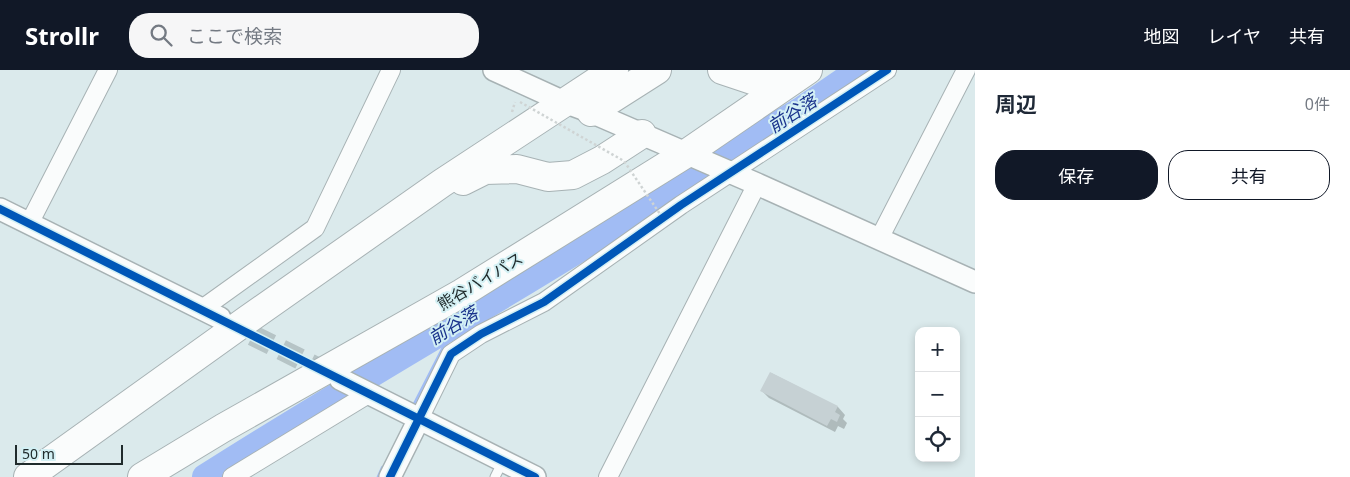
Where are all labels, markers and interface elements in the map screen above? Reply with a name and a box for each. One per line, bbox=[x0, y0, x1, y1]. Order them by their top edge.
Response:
search box bbox=[129, 13, 479, 58]
text: Strollr bbox=[25, 19, 99, 52]
icon: search bbox=[147, 21, 175, 49]
text: ここで検索 bbox=[187, 23, 282, 49]
text: 地図 bbox=[1144, 24, 1180, 48]
text: レイヤ bbox=[1208, 24, 1261, 48]
text: 共有 bbox=[1289, 24, 1325, 48]
water label: 前谷落 bbox=[763, 87, 824, 138]
text: 周辺 bbox=[995, 90, 1037, 118]
text: 0件 bbox=[1305, 93, 1330, 115]
button: 保存 bbox=[995, 150, 1158, 200]
button: 共有 bbox=[1168, 150, 1330, 200]
street label: 熊谷バイパス bbox=[433, 247, 527, 315]
water label: 前谷落 bbox=[424, 299, 485, 349]
map controls bbox=[915, 327, 960, 462]
button: + bbox=[915, 327, 960, 372]
button: − bbox=[915, 372, 960, 417]
button: locate bbox=[915, 417, 960, 462]
scale bar bbox=[15, 442, 122, 465]
text: 50 m bbox=[22, 444, 55, 463]

